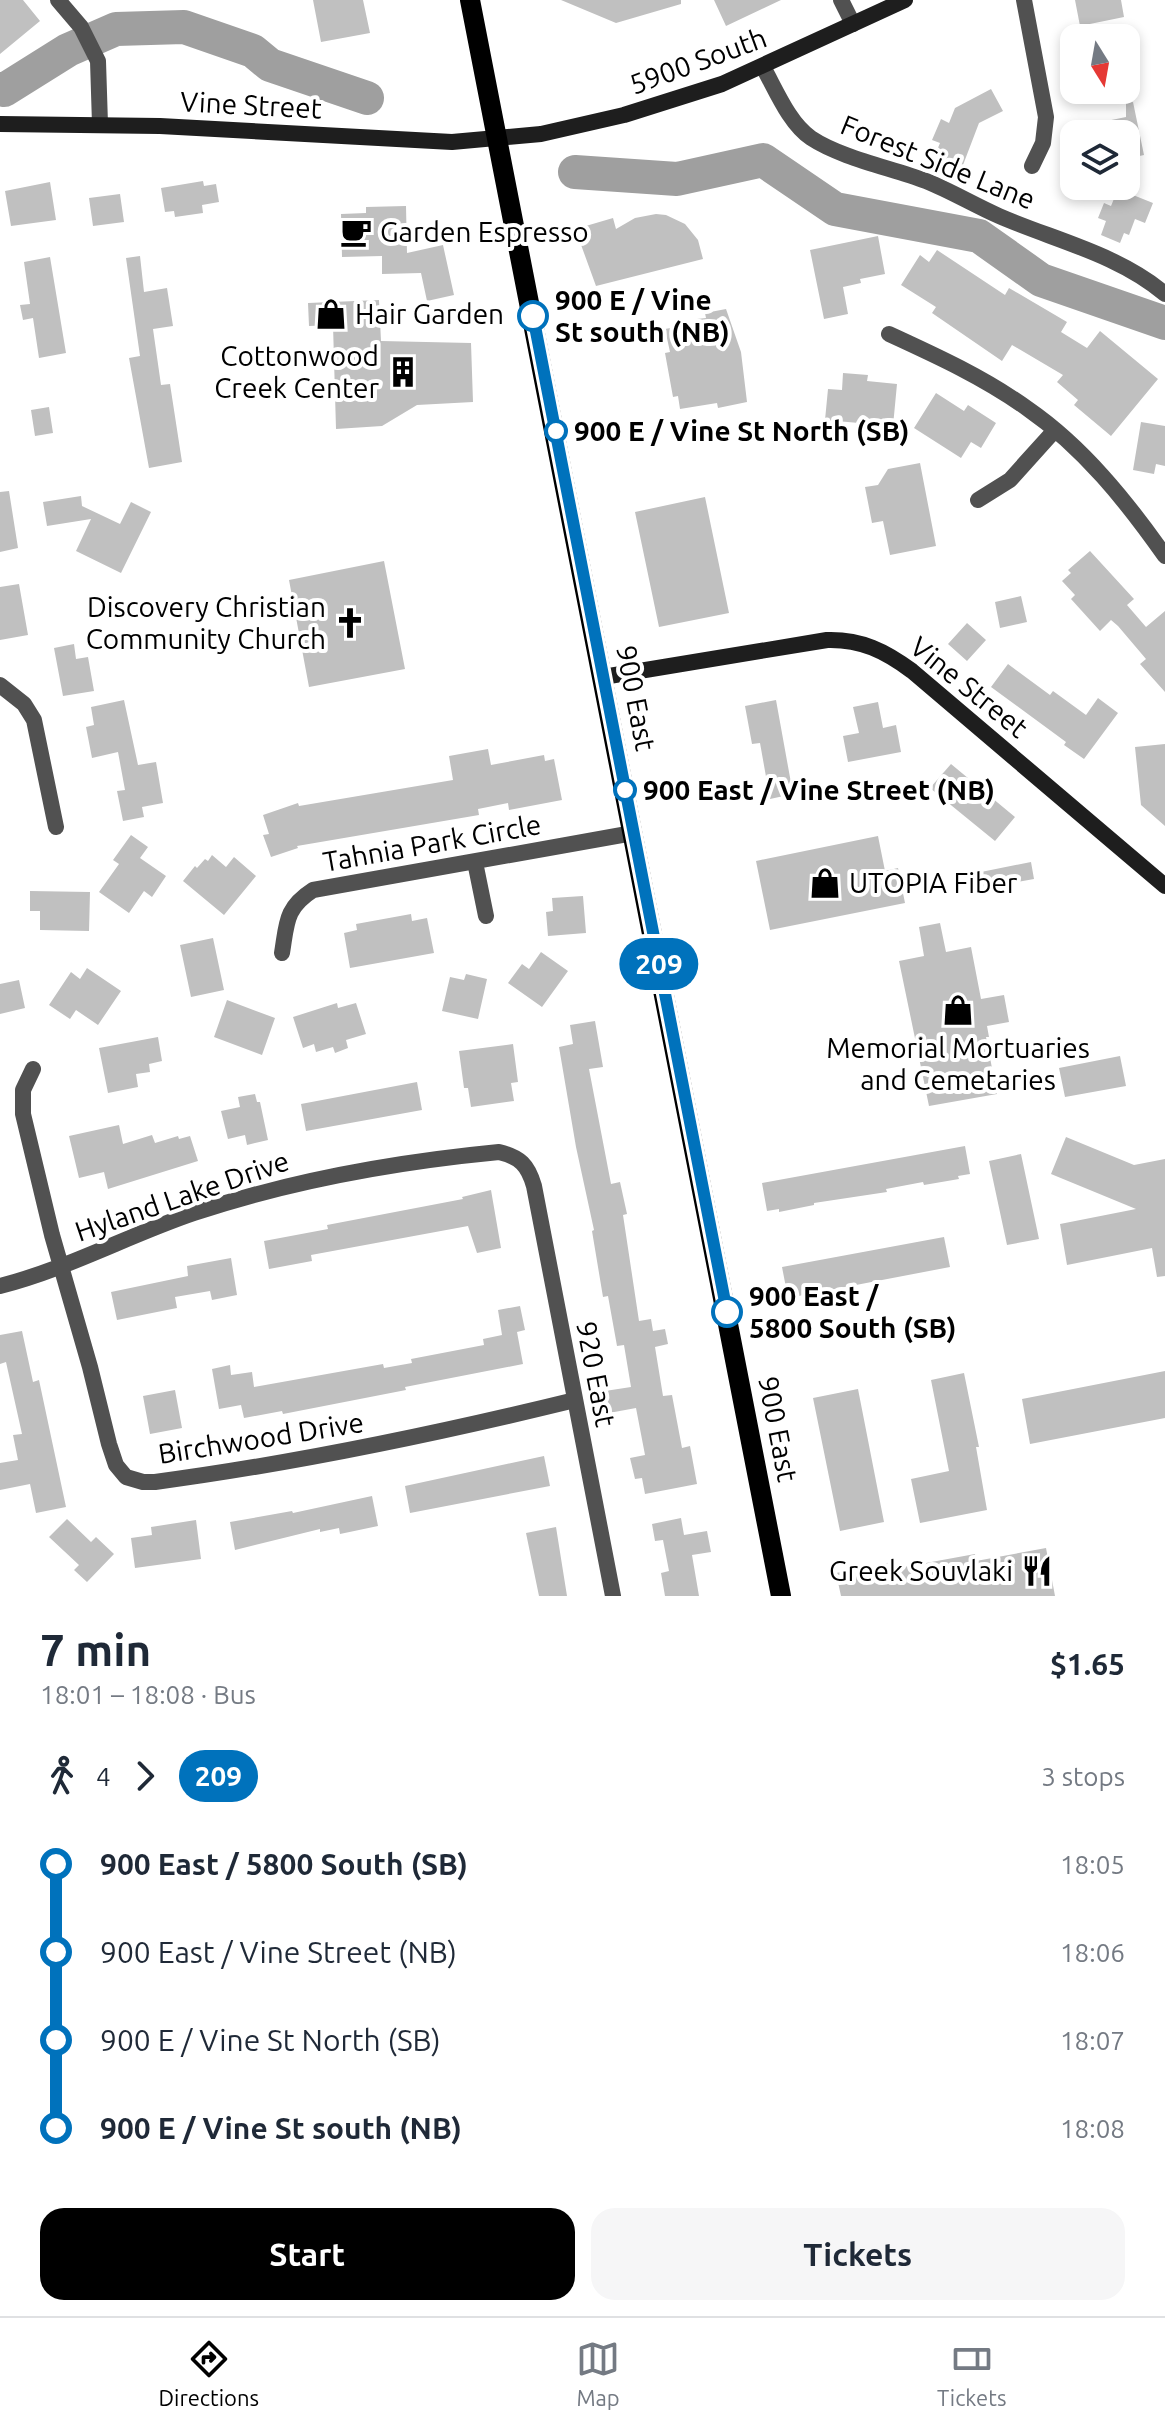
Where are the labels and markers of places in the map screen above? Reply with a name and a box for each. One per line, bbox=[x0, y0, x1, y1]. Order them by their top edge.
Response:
cafe icon: Garden Espresso bbox=[339, 215, 373, 249]
place label: Garden Espresso bbox=[380, 216, 589, 247]
place label: 900 E / Vine St south (NB) bbox=[555, 284, 730, 348]
shop icon: Hair Garden bbox=[314, 297, 348, 331]
place label: Hair Garden bbox=[355, 298, 504, 329]
marker: 900 E / Vine St south (NB) bbox=[518, 301, 548, 331]
place label: Cottonwood Creek Center bbox=[214, 340, 379, 403]
building icon: Cottonwood Creek Center bbox=[386, 355, 420, 389]
place label: 900 E / Vine St North (SB) bbox=[574, 415, 910, 447]
marker: 900 E / Vine St North (SB) bbox=[545, 420, 567, 442]
place label: Discovery Christian Community Church bbox=[86, 591, 326, 654]
church icon: Discovery Christian Community Church bbox=[333, 606, 367, 640]
place label: 900 East / Vine Street (NB) bbox=[643, 774, 995, 806]
marker: 900 East / Vine Street (NB) bbox=[614, 779, 636, 801]
shop icon: UTOPIA Fiber bbox=[808, 866, 842, 900]
place label: UTOPIA Fiber bbox=[849, 867, 1018, 898]
shop icon: Memorial Mortuaries and Cemetaries bbox=[941, 993, 975, 1027]
place label: Memorial Mortuaries and Cemetaries bbox=[826, 1032, 1090, 1095]
place label: 900 East / 5800 South (SB) bbox=[749, 1280, 956, 1344]
marker: 900 East / 5800 South (SB) bbox=[712, 1297, 742, 1327]
restaurant icon: Greek Souvlaki bbox=[1020, 1554, 1054, 1588]
place label: Greek Souvlaki bbox=[829, 1555, 1013, 1586]

